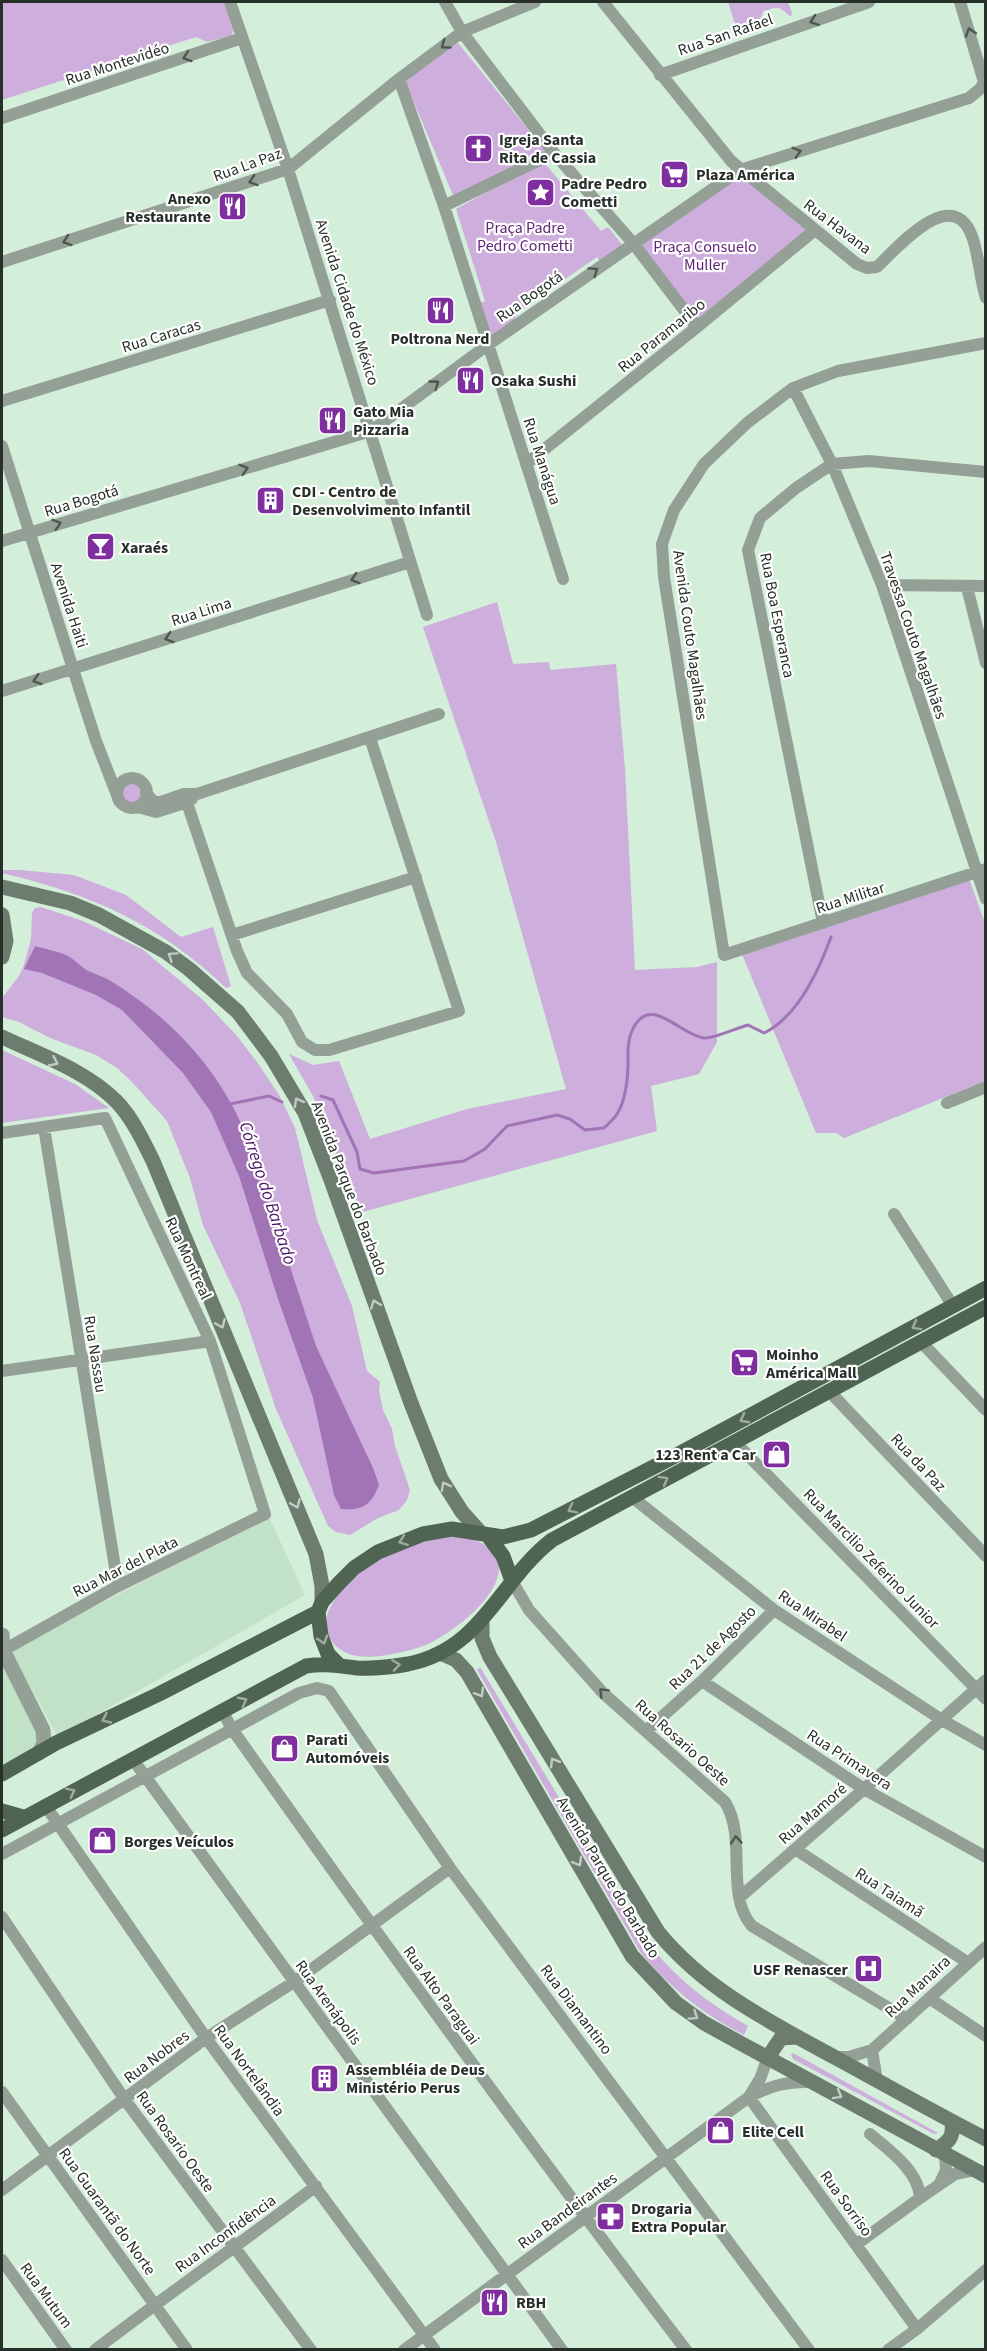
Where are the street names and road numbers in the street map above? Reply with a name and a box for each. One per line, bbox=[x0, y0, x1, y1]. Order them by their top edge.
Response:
street label: Rua San Rafael bbox=[675, 8, 776, 61]
street label: Rua Montevidéo bbox=[62, 37, 172, 91]
street label: Rua La Paz bbox=[210, 142, 285, 187]
street label: Rua Havana bbox=[799, 194, 876, 260]
street label: Avenida Cidade do México bbox=[310, 216, 384, 388]
street label: Rua Bogotá bbox=[492, 266, 567, 328]
street label: Rua Paramaribo bbox=[613, 294, 710, 378]
street label: Rua Caracas bbox=[119, 313, 204, 358]
street label: Rua Manágua bbox=[518, 415, 566, 508]
street label: Rua Bogotá bbox=[41, 479, 121, 523]
street label: Avenida Couto Magalhães bbox=[667, 549, 713, 722]
street label: Travessa Couto Magalhães bbox=[874, 549, 952, 722]
street label: Rua Boa Esperanca bbox=[754, 551, 800, 680]
street label: Avenida Haiti bbox=[45, 560, 93, 651]
street label: Rua Lima bbox=[168, 592, 234, 632]
street label: Rua Militar bbox=[813, 876, 888, 919]
street label: Avenida Parque do Barbado bbox=[306, 1098, 393, 1279]
street label: Rua Montreal bbox=[159, 1214, 217, 1303]
street label: Rua Nassau bbox=[78, 1314, 112, 1394]
street label: Rua da Paz bbox=[886, 1429, 951, 1497]
street label: Rua Marcilio Zeferino Junior bbox=[798, 1484, 945, 1634]
street label: Rua Mar del Plata bbox=[69, 1531, 182, 1603]
street label: Rua Mirabel bbox=[774, 1585, 851, 1647]
street label: Rua 21 de Agosto bbox=[664, 1600, 761, 1695]
street label: Rua Rosario Oeste bbox=[630, 1694, 735, 1791]
street label: Rua Primavera bbox=[803, 1724, 896, 1796]
street label: Rua Mamoré bbox=[774, 1778, 852, 1850]
street label: Avenida Parque do Barbado bbox=[551, 1792, 665, 1963]
street label: Rua Taiamã bbox=[851, 1862, 928, 1923]
street label: Rua Alto Paraguai bbox=[398, 1942, 485, 2050]
street label: Rua Manaira bbox=[880, 1950, 955, 2023]
street label: Rua Arenápolis bbox=[290, 1956, 367, 2050]
street label: Rua Diamantino bbox=[535, 1960, 617, 2059]
street label: Rua Nortelândia bbox=[208, 2020, 290, 2121]
street label: Rua Nobres bbox=[119, 2025, 194, 2089]
street label: Rua Rosario Oeste bbox=[131, 2086, 220, 2197]
street label: Rua Guarantã do Norte bbox=[53, 2143, 161, 2280]
street label: Rua Sorriso bbox=[815, 2166, 878, 2241]
street label: Rua Bandeirantes bbox=[513, 2167, 622, 2254]
street label: Rua Inconfidência bbox=[171, 2190, 281, 2278]
street label: Rua Mutum bbox=[15, 2258, 78, 2333]

